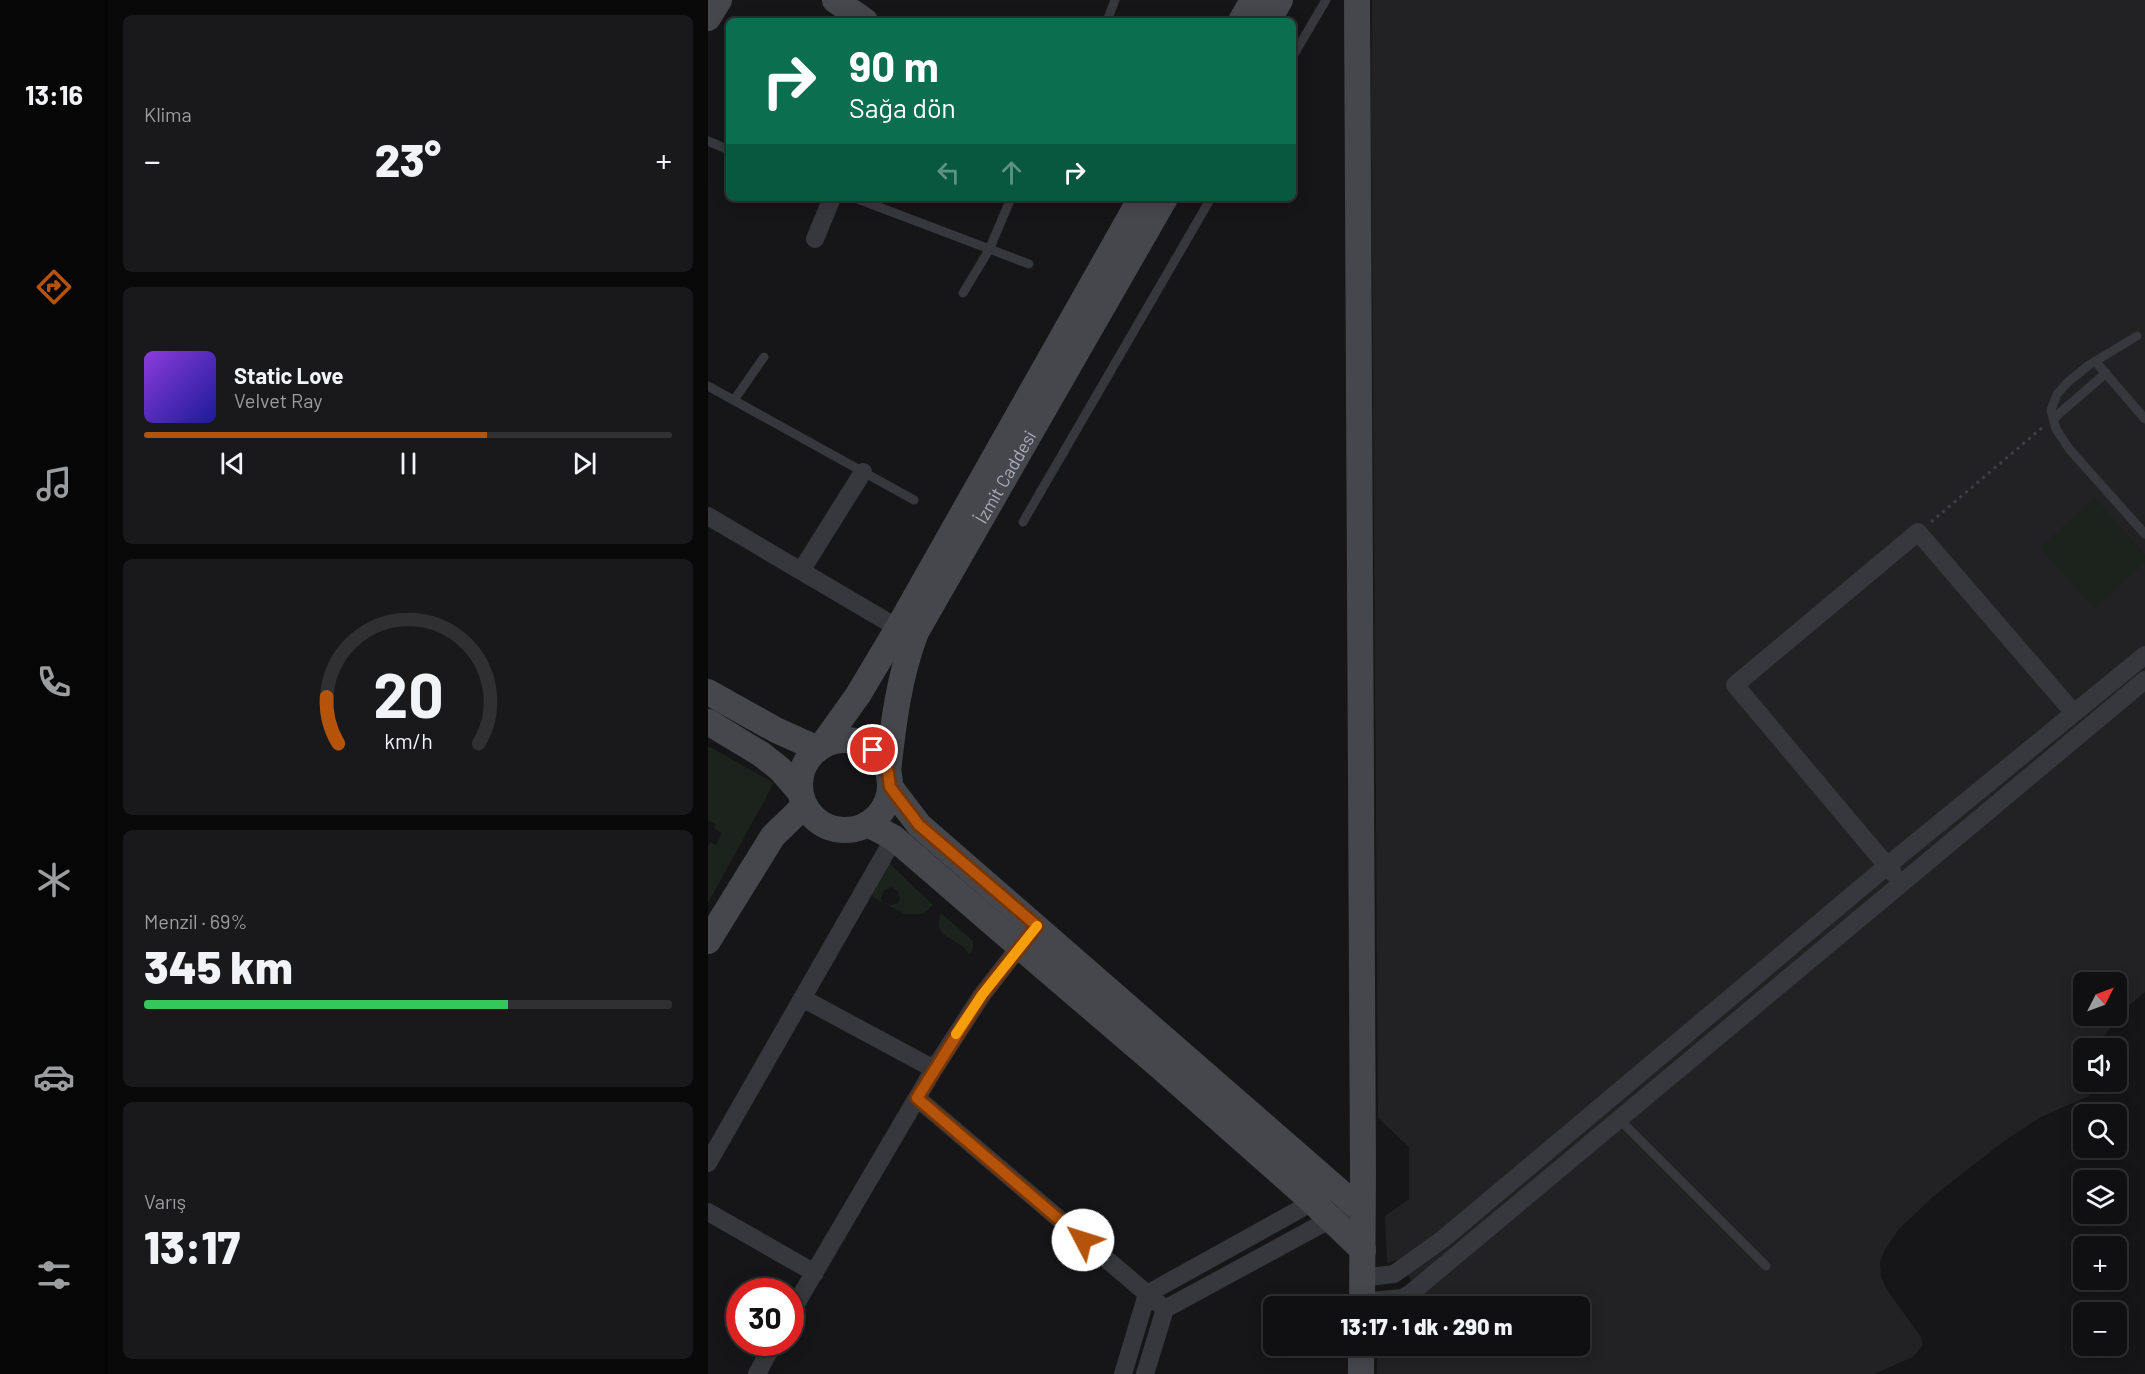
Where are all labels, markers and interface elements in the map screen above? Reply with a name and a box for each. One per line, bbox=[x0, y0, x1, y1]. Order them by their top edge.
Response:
text: 90 m bbox=[849, 40, 939, 90]
icon: right bbox=[750, 42, 828, 120]
text: 13:16 bbox=[25, 78, 83, 110]
text: Sağa dön bbox=[849, 91, 956, 123]
text: Klima bbox=[144, 102, 192, 126]
text: 23° bbox=[375, 132, 441, 186]
text: − bbox=[144, 140, 161, 180]
text: + bbox=[655, 140, 672, 180]
icon: left bbox=[932, 156, 965, 189]
icon: ahead bbox=[995, 156, 1028, 189]
icon: right bbox=[1058, 156, 1091, 189]
icon: directions bbox=[33, 266, 75, 308]
text: Static Love bbox=[234, 362, 344, 388]
text: Velvet Ray bbox=[234, 388, 323, 412]
street label: İzmit Caddesi bbox=[970, 427, 1040, 527]
icon: previous bbox=[216, 447, 249, 480]
icon: pause bbox=[392, 447, 425, 480]
icon: next bbox=[568, 447, 601, 480]
icon: music bbox=[33, 463, 75, 505]
text: 20 bbox=[373, 656, 443, 730]
icon: phone bbox=[33, 661, 75, 703]
pin bbox=[847, 724, 898, 775]
text: km/h bbox=[384, 728, 432, 753]
icon: arrive bbox=[856, 733, 889, 766]
icon: climate bbox=[33, 859, 75, 901]
text: Menzil · 69% bbox=[144, 909, 247, 933]
text: 345 km bbox=[144, 939, 293, 993]
north arrow bbox=[2073, 972, 2127, 1026]
map controls bbox=[2073, 972, 2127, 1356]
button: sound bbox=[2073, 1038, 2127, 1092]
icon: car bbox=[33, 1056, 75, 1098]
button: search bbox=[2073, 1104, 2127, 1158]
button: layers bbox=[2073, 1170, 2127, 1224]
text: Varış bbox=[144, 1189, 186, 1213]
position arrow bbox=[1051, 1208, 1115, 1272]
text: 13:17 bbox=[144, 1219, 240, 1273]
button: + bbox=[2073, 1236, 2127, 1290]
icon: filters bbox=[33, 1254, 75, 1296]
speed limit sign: 30 bbox=[726, 1278, 804, 1356]
button: − bbox=[2073, 1302, 2127, 1356]
text: 13:17 · 1 dk · 290 m bbox=[1341, 1313, 1512, 1339]

